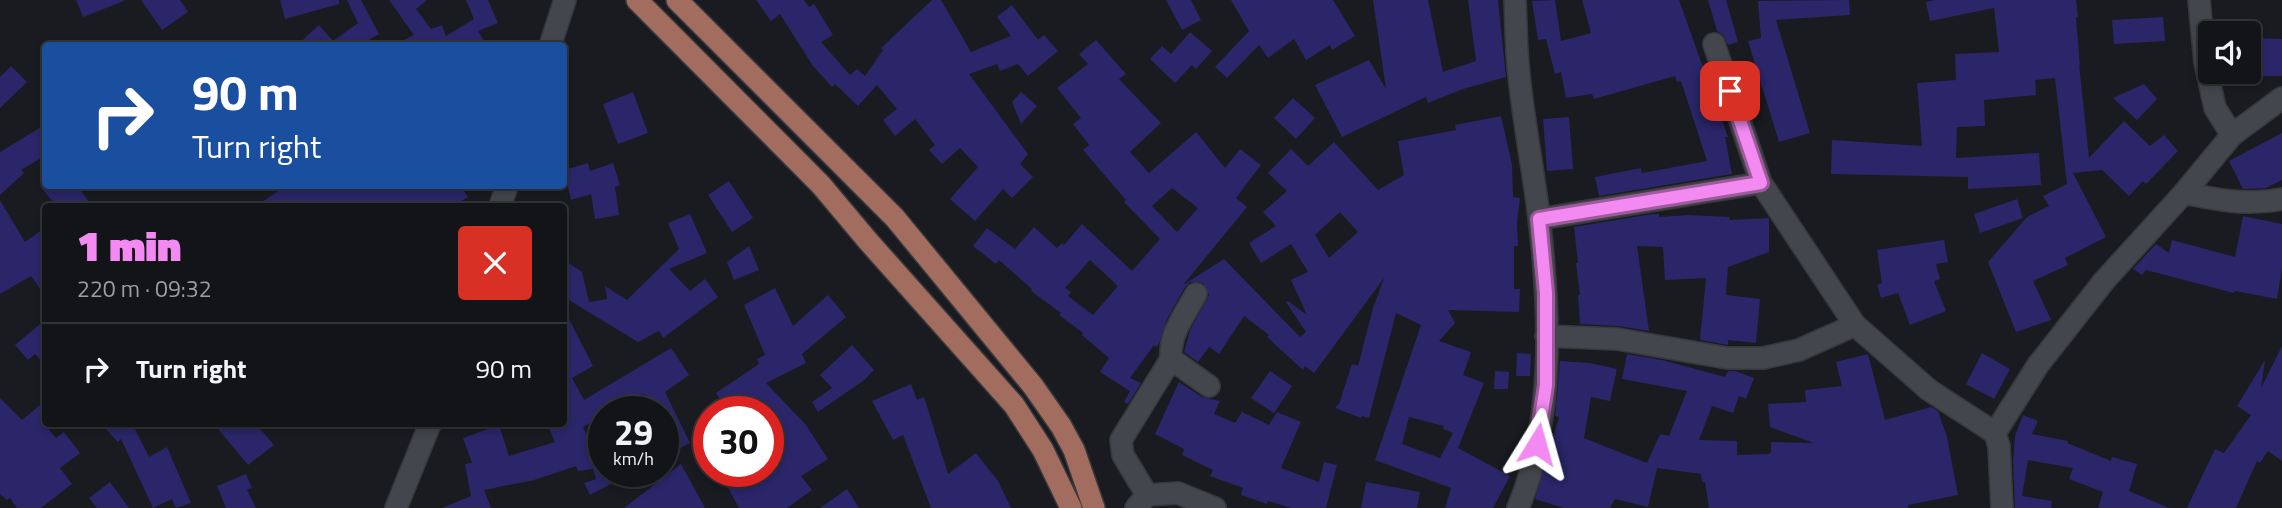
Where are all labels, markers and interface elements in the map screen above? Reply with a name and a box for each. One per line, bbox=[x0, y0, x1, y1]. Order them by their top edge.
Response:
map controls bbox=[2198, 21, 2261, 84]
button: sound bbox=[2198, 21, 2261, 84]
text: 90 m bbox=[192, 54, 299, 129]
pin bbox=[1700, 61, 1760, 121]
icon: right bbox=[77, 70, 168, 161]
icon: arrive bbox=[1711, 72, 1749, 110]
text: Turn right bbox=[192, 122, 321, 170]
text: 1 min bbox=[77, 213, 181, 277]
button: close bbox=[458, 226, 532, 300]
text: 220 m · 09:32 bbox=[77, 271, 212, 306]
text: Turn right bbox=[136, 349, 247, 388]
text: 90 m bbox=[475, 349, 532, 388]
icon: right bbox=[77, 350, 115, 388]
speed limit sign: 30 bbox=[693, 396, 784, 487]
text: 29 bbox=[614, 405, 653, 459]
position arrow bbox=[1500, 407, 1574, 481]
text: km/h bbox=[613, 445, 654, 472]

